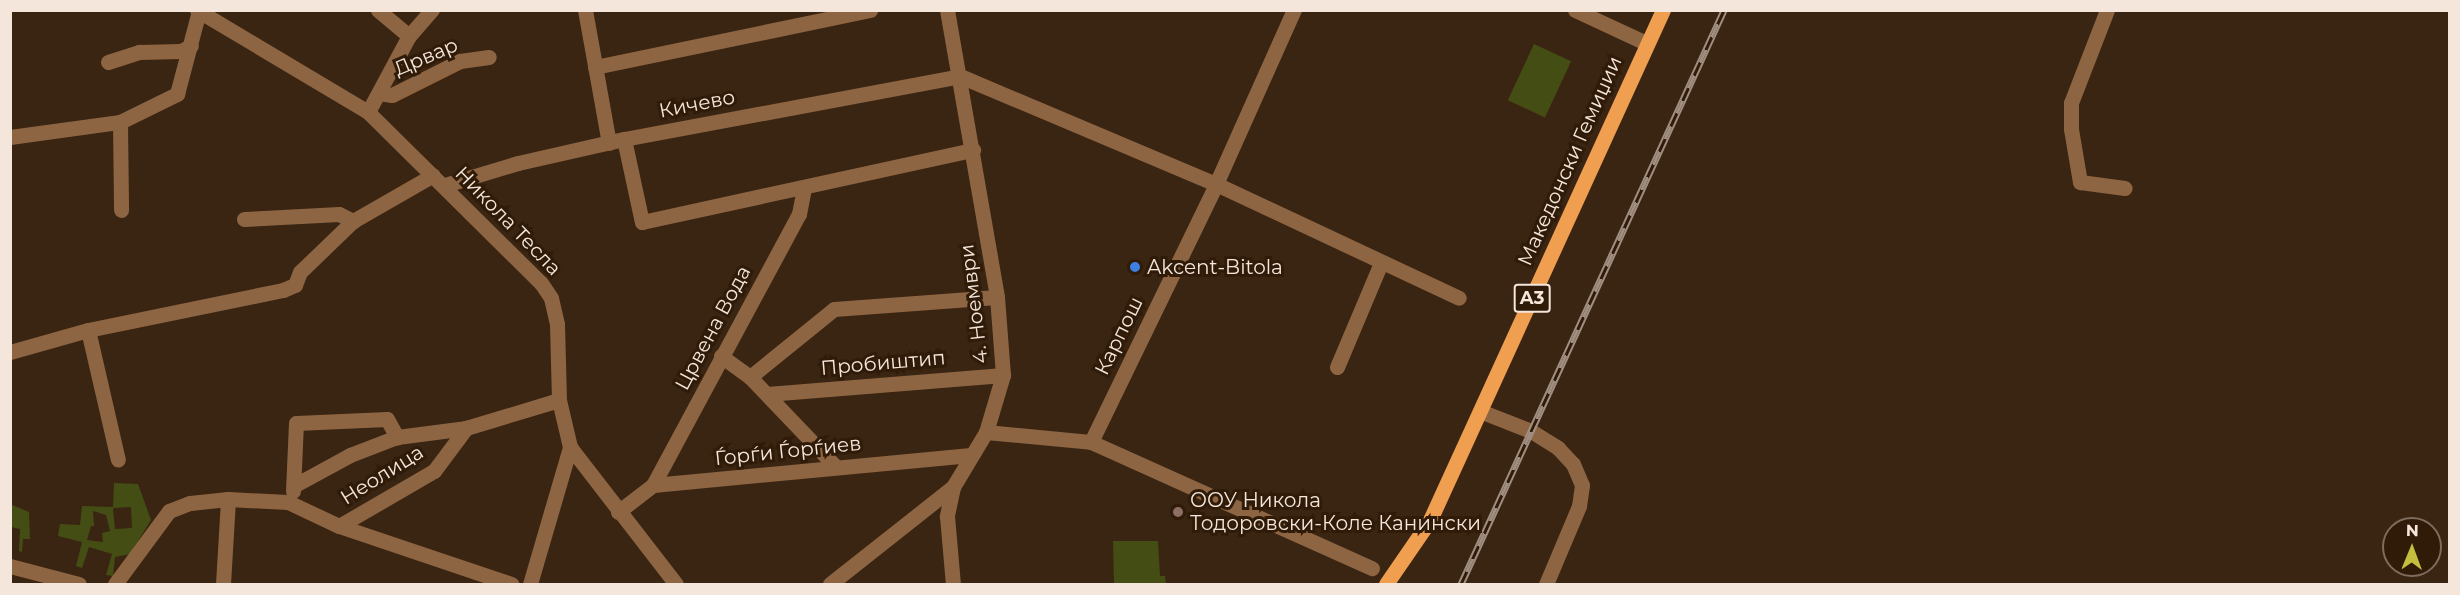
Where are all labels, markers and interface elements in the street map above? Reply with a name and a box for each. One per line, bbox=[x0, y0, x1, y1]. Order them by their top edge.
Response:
street label: Дрвар bbox=[390, 33, 462, 81]
street label: Македонски Гемиџии bbox=[1513, 53, 1627, 269]
street label: Кичево bbox=[657, 85, 737, 123]
street label: Никола Тесла bbox=[450, 162, 566, 280]
street label: 4. Ноември bbox=[955, 243, 993, 365]
place label: Akcent-Bitola bbox=[1147, 255, 1283, 279]
marker: Akcent-Bitola bbox=[1128, 260, 1142, 274]
street label: Црвена Вода bbox=[670, 262, 756, 394]
road number: A3 bbox=[1512, 283, 1552, 313]
street label: Карпош bbox=[1090, 293, 1148, 379]
street label: Пробиштип bbox=[820, 346, 946, 380]
street label: Ѓорѓи Ѓорѓиев bbox=[714, 431, 862, 471]
street label: Неолица bbox=[336, 440, 428, 510]
place label: ООУ Никола Тодоровски-Коле Канински bbox=[1190, 488, 1481, 535]
marker: ООУ Никола Тодоровски-Коле Канински bbox=[1171, 505, 1185, 519]
north arrow bbox=[2382, 517, 2442, 577]
text: N bbox=[2406, 521, 2419, 540]

